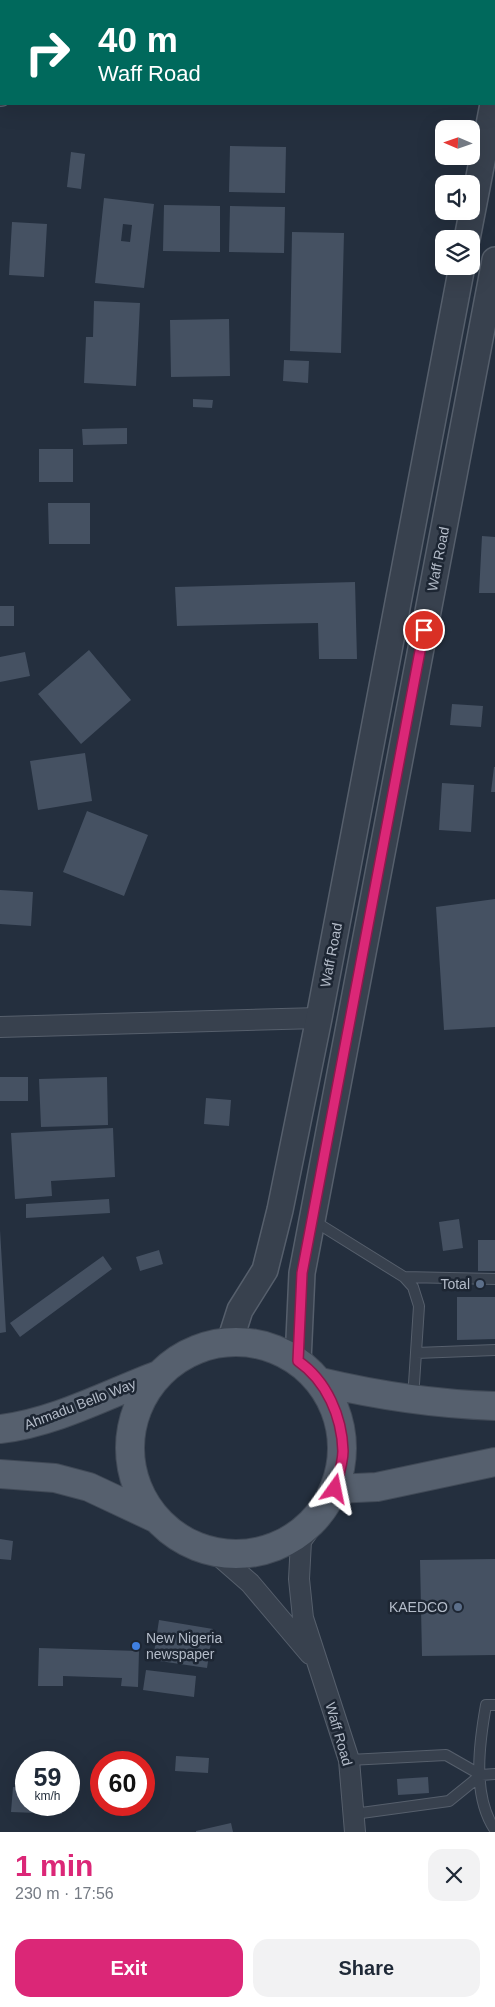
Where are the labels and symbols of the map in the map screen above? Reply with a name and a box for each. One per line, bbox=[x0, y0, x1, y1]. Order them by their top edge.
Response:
north arrow bbox=[435, 120, 480, 165]
street label: Waff Road bbox=[424, 525, 452, 593]
pin bbox=[403, 609, 445, 651]
street label: Waff Road bbox=[317, 921, 345, 989]
place label: Total bbox=[440, 1276, 470, 1292]
marker: Total bbox=[474, 1278, 486, 1290]
street label: Ahmadu Bello Way bbox=[22, 1375, 138, 1433]
position arrow bbox=[308, 1462, 360, 1514]
place label: KAEDCO bbox=[389, 1599, 448, 1615]
marker: KAEDCO bbox=[452, 1601, 464, 1613]
place label: New Nigeria newspaper bbox=[146, 1630, 222, 1662]
marker: New Nigeria newspaper bbox=[130, 1640, 142, 1652]
street label: Waff Road bbox=[322, 1700, 356, 1768]
speed limit sign: 60 bbox=[90, 1751, 155, 1816]

